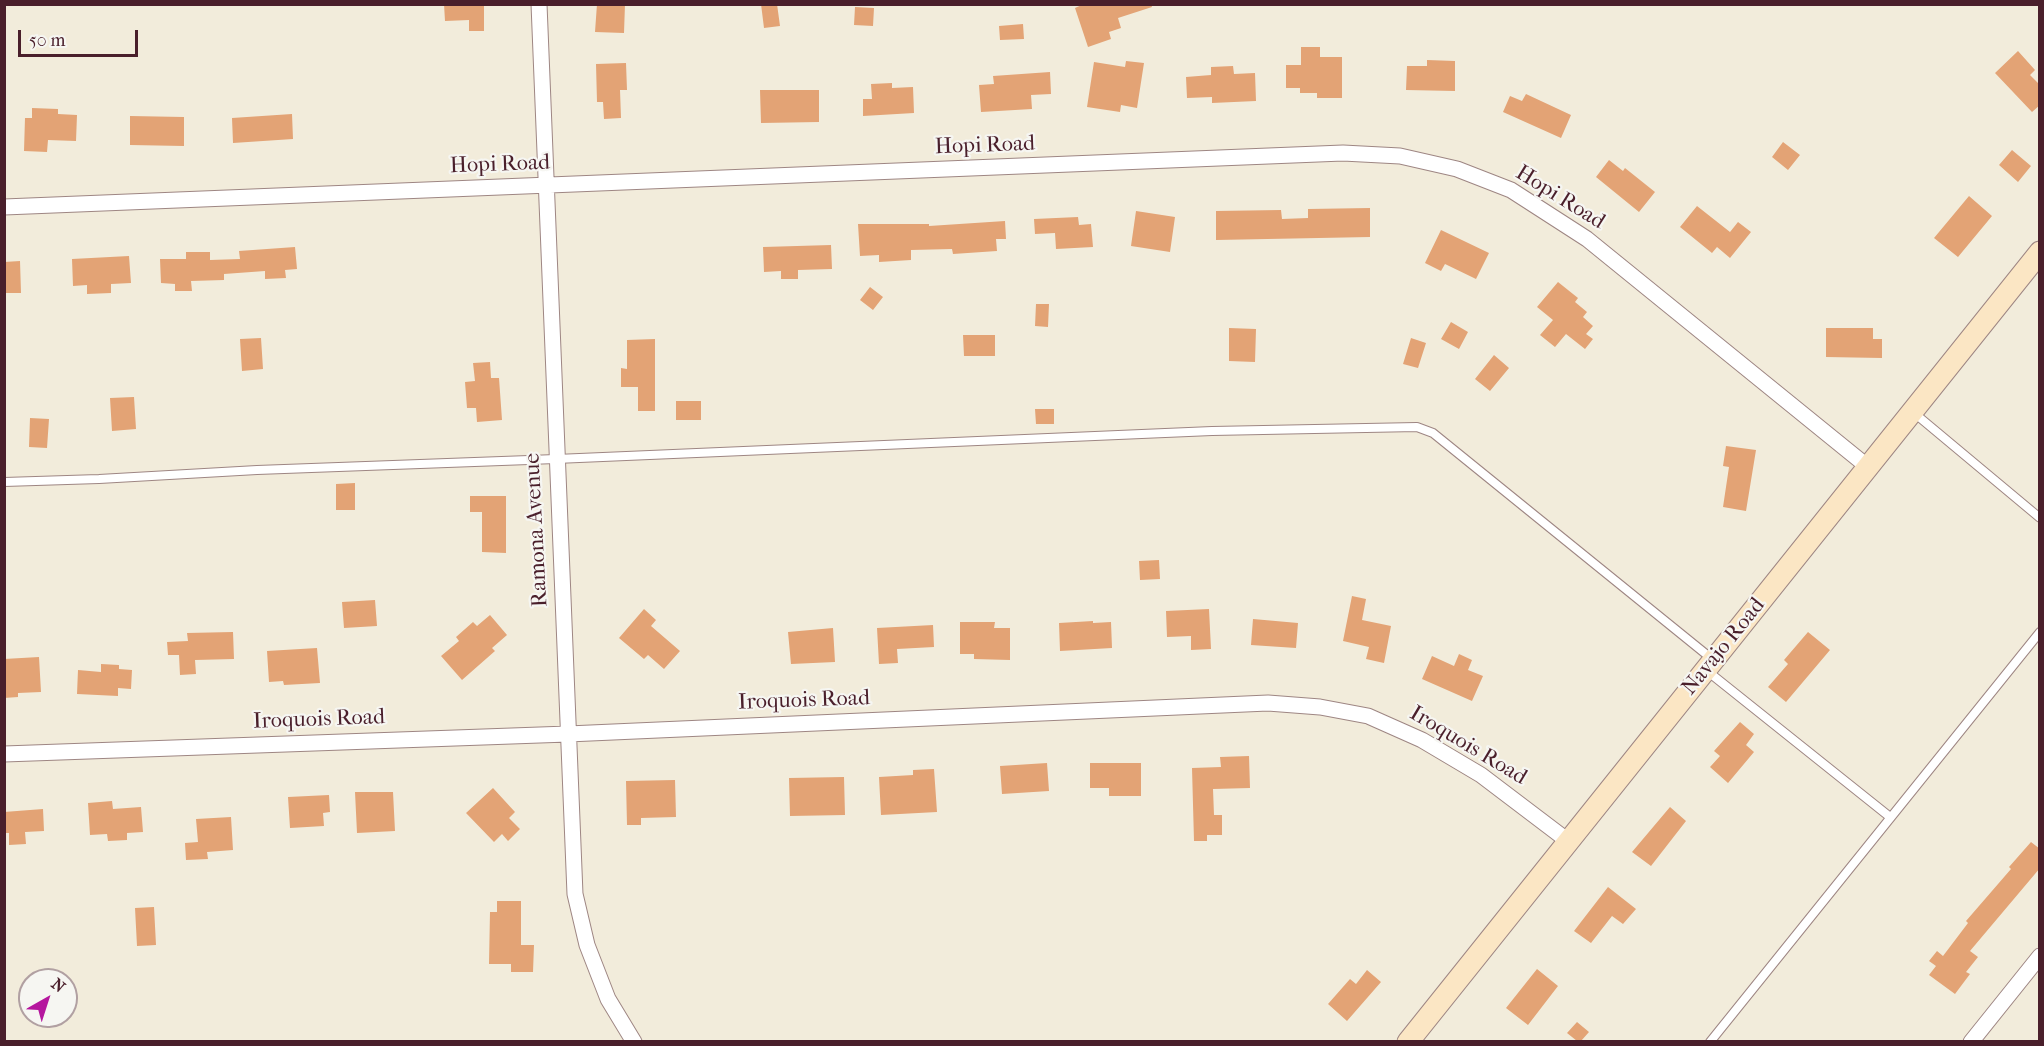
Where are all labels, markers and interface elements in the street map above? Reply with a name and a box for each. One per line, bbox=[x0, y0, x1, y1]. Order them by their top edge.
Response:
scale bar bbox=[21, 18, 141, 56]
text: 50 m bbox=[29, 30, 65, 51]
street label: Hopi Road bbox=[934, 131, 1036, 161]
street label: Hopi Road bbox=[449, 150, 551, 180]
street label: Hopi Road bbox=[1510, 160, 1610, 236]
street label: Ramona Avenue bbox=[520, 452, 554, 608]
street label: Navajo Road bbox=[1677, 593, 1771, 701]
street label: Iroquois Road bbox=[738, 686, 870, 716]
street label: Iroquois Road bbox=[1405, 701, 1531, 791]
street label: Iroquois Road bbox=[253, 705, 385, 735]
north arrow bbox=[18, 968, 78, 1028]
text: N bbox=[48, 974, 69, 996]

